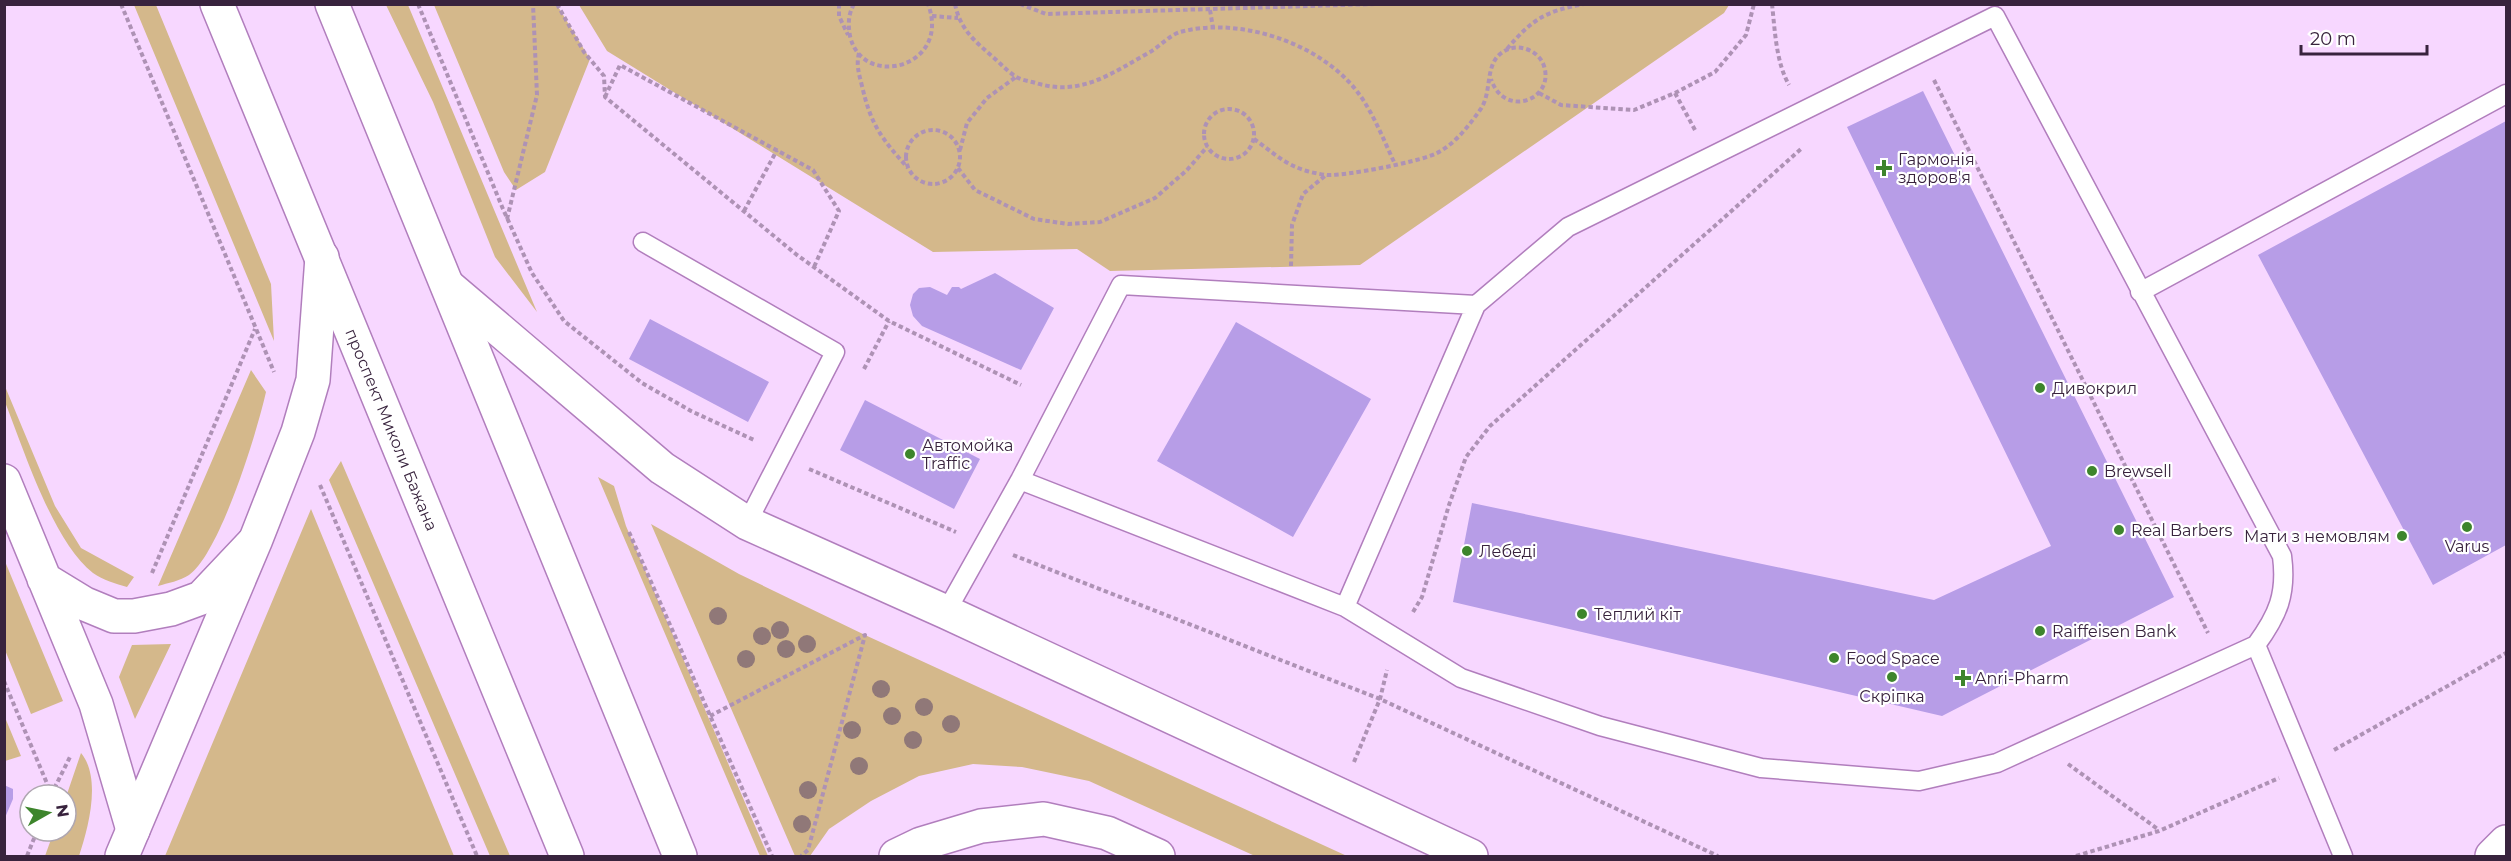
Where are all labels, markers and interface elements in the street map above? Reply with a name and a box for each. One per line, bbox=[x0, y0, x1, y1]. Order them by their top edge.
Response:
scale bar bbox=[2301, 18, 2427, 56]
text: 20 m bbox=[2310, 28, 2356, 50]
place label: Гармонія здоров'я bbox=[1898, 150, 1975, 187]
marker: Гармонія здоров'я bbox=[1875, 159, 1893, 177]
street label: проспект Миколи Бажана bbox=[342, 326, 442, 533]
place label: Дивокрил bbox=[2052, 379, 2137, 398]
marker: Дивокрил bbox=[2033, 381, 2047, 395]
place label: Автомойка Traffic bbox=[922, 436, 1013, 473]
marker: Автомойка Traffic bbox=[903, 447, 917, 461]
place label: Brewsell bbox=[2104, 462, 2172, 481]
marker: Brewsell bbox=[2085, 464, 2099, 478]
marker: Varus bbox=[2460, 520, 2474, 534]
place label: Real Barbers bbox=[2131, 521, 2233, 540]
marker: Real Barbers bbox=[2112, 523, 2126, 537]
place label: Мати з немовлям bbox=[2244, 527, 2390, 546]
marker: Мати з немовлям bbox=[2395, 529, 2409, 543]
place label: Varus bbox=[2445, 537, 2490, 556]
place label: Лебеді bbox=[1479, 542, 1537, 561]
marker: Лебеді bbox=[1460, 544, 1474, 558]
place label: Теплий кіт bbox=[1594, 605, 1681, 624]
marker: Теплий кіт bbox=[1575, 607, 1589, 621]
place label: Raiffeisen Bank bbox=[2052, 622, 2177, 641]
marker: Raiffeisen Bank bbox=[2033, 624, 2047, 638]
place label: Food Space bbox=[1846, 649, 1940, 668]
marker: Food Space bbox=[1827, 651, 1841, 665]
place label: Anri-Pharm bbox=[1975, 669, 2069, 688]
marker: Скріпка bbox=[1885, 670, 1899, 684]
marker: Anri-Pharm bbox=[1956, 671, 1970, 685]
place label: Скріпка bbox=[1859, 687, 1925, 706]
north arrow bbox=[18, 783, 78, 843]
text: N bbox=[52, 803, 73, 819]

